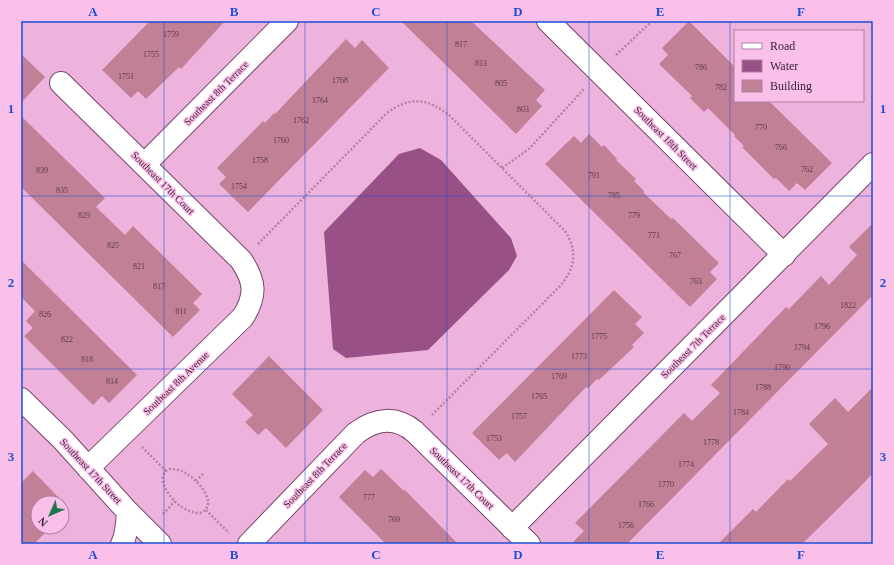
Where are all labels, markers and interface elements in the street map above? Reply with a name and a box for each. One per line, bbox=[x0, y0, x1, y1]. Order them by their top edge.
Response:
text: A bbox=[88, 4, 98, 19]
text: B bbox=[230, 4, 239, 19]
text: C bbox=[371, 4, 381, 19]
text: D bbox=[513, 4, 523, 19]
text: E bbox=[656, 4, 664, 19]
text: F bbox=[797, 4, 805, 19]
house number: 1759 bbox=[163, 30, 179, 39]
legend bbox=[734, 30, 864, 102]
text: Road bbox=[770, 39, 795, 53]
house number: 817 bbox=[455, 40, 467, 49]
house number: 1755 bbox=[143, 50, 159, 59]
street label: Southeast 8th Terrace bbox=[182, 58, 251, 127]
house number: 813 bbox=[475, 59, 487, 68]
text: Water bbox=[770, 59, 798, 73]
house number: 786 bbox=[695, 63, 707, 72]
house number: 1751 bbox=[118, 72, 134, 81]
house number: 1768 bbox=[332, 76, 348, 85]
house number: 805 bbox=[495, 79, 507, 88]
text: Building bbox=[770, 79, 812, 93]
house number: 782 bbox=[715, 83, 727, 92]
house number: 1764 bbox=[312, 96, 328, 105]
text: 1 bbox=[8, 101, 14, 116]
text: 1 bbox=[880, 101, 886, 116]
street label: Southeast 18th Street bbox=[632, 104, 700, 172]
house number: 803 bbox=[517, 105, 529, 114]
house number: 1762 bbox=[293, 116, 309, 125]
house number: 770 bbox=[755, 123, 767, 132]
house number: 1760 bbox=[273, 136, 289, 145]
house number: 766 bbox=[775, 143, 787, 152]
street label: Southeast 17th Court bbox=[129, 149, 197, 217]
house number: 1758 bbox=[252, 156, 268, 165]
house number: 762 bbox=[801, 165, 813, 174]
house number: 839 bbox=[36, 166, 48, 175]
house number: 791 bbox=[588, 171, 600, 180]
house number: 1754 bbox=[231, 182, 247, 191]
house number: 835 bbox=[56, 186, 68, 195]
house number: 785 bbox=[608, 191, 620, 200]
house number: 829 bbox=[78, 211, 90, 220]
house number: 779 bbox=[628, 211, 640, 220]
house number: 771 bbox=[648, 231, 660, 240]
house number: 825 bbox=[107, 241, 119, 250]
house number: 767 bbox=[669, 251, 681, 260]
house number: 821 bbox=[133, 262, 145, 271]
text: 2 bbox=[8, 275, 14, 290]
text: 2 bbox=[880, 275, 886, 290]
house number: 763 bbox=[690, 277, 702, 286]
house number: 817 bbox=[153, 282, 165, 291]
house number: 1822 bbox=[840, 301, 856, 310]
house number: 811 bbox=[175, 307, 187, 316]
house number: 826 bbox=[39, 310, 51, 319]
street label: Southeast 7th Terrace bbox=[659, 311, 728, 380]
house number: 1796 bbox=[814, 322, 830, 331]
house number: 1775 bbox=[591, 332, 607, 341]
house number: 822 bbox=[61, 335, 73, 344]
house number: 1794 bbox=[794, 343, 810, 352]
street label: Southeast 8th Avenue bbox=[141, 349, 211, 417]
house number: 1773 bbox=[571, 352, 587, 361]
house number: 818 bbox=[81, 355, 93, 364]
house number: 1790 bbox=[774, 363, 790, 372]
house number: 1769 bbox=[551, 372, 567, 381]
house number: 814 bbox=[106, 377, 118, 386]
house number: 1788 bbox=[755, 383, 771, 392]
house number: 1765 bbox=[531, 392, 547, 401]
house number: 1784 bbox=[733, 408, 749, 417]
house number: 1757 bbox=[511, 412, 527, 421]
house number: 1753 bbox=[486, 434, 502, 443]
street label: Southeast 17th Street bbox=[58, 436, 124, 506]
house number: 1778 bbox=[703, 438, 719, 447]
street label: Southeast 8th Terrace bbox=[281, 440, 349, 510]
street label: Southeast 17th Court bbox=[428, 445, 496, 511]
text: 3 bbox=[8, 449, 15, 464]
text: 3 bbox=[880, 449, 887, 464]
house number: 1774 bbox=[678, 460, 694, 469]
house number: 1770 bbox=[658, 480, 674, 489]
house number: 777 bbox=[363, 493, 375, 502]
north arrow bbox=[30, 495, 70, 535]
house number: 1766 bbox=[638, 500, 654, 509]
text: N bbox=[36, 515, 50, 529]
house number: 769 bbox=[388, 515, 400, 524]
house number: 1756 bbox=[618, 521, 634, 530]
text: A bbox=[88, 547, 98, 562]
text: B bbox=[230, 547, 239, 562]
text: C bbox=[371, 547, 381, 562]
text: D bbox=[513, 547, 523, 562]
text: E bbox=[656, 547, 664, 562]
text: F bbox=[797, 547, 805, 562]

